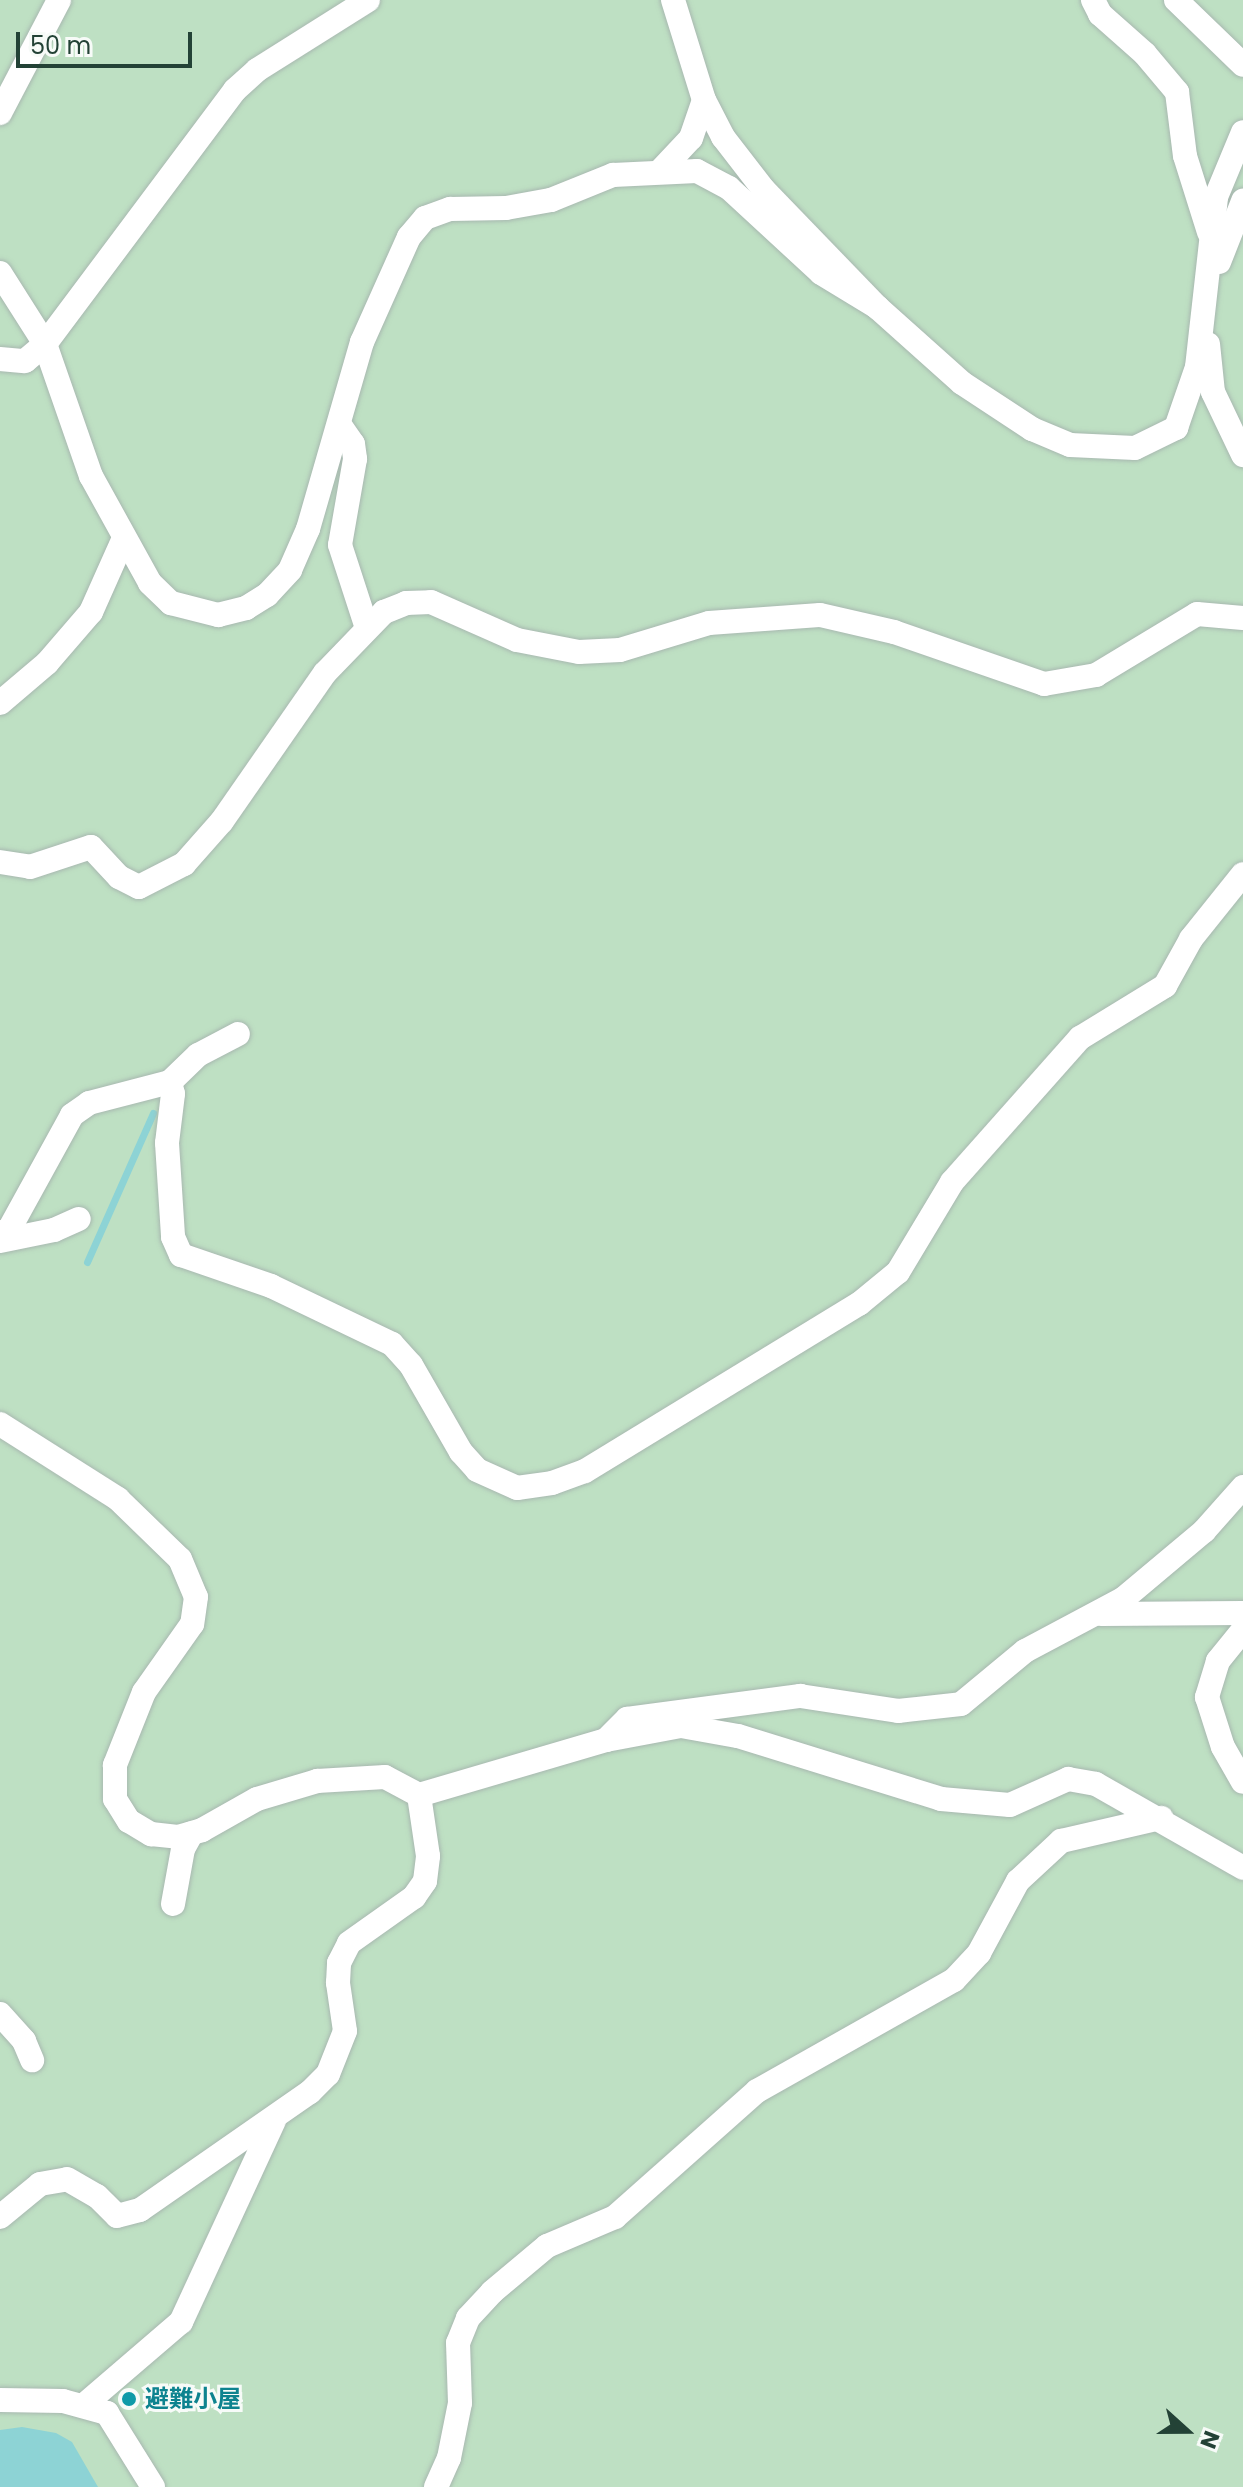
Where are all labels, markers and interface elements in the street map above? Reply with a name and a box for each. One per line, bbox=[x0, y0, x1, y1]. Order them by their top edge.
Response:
scale bar bbox=[20, 16, 196, 66]
text: 50 m bbox=[30, 29, 91, 62]
place label: 避難小屋 bbox=[145, 2385, 241, 2413]
marker: 避難小屋 bbox=[120, 2390, 138, 2408]
north arrow bbox=[1147, 2391, 1227, 2471]
text: N bbox=[1192, 2426, 1227, 2453]

